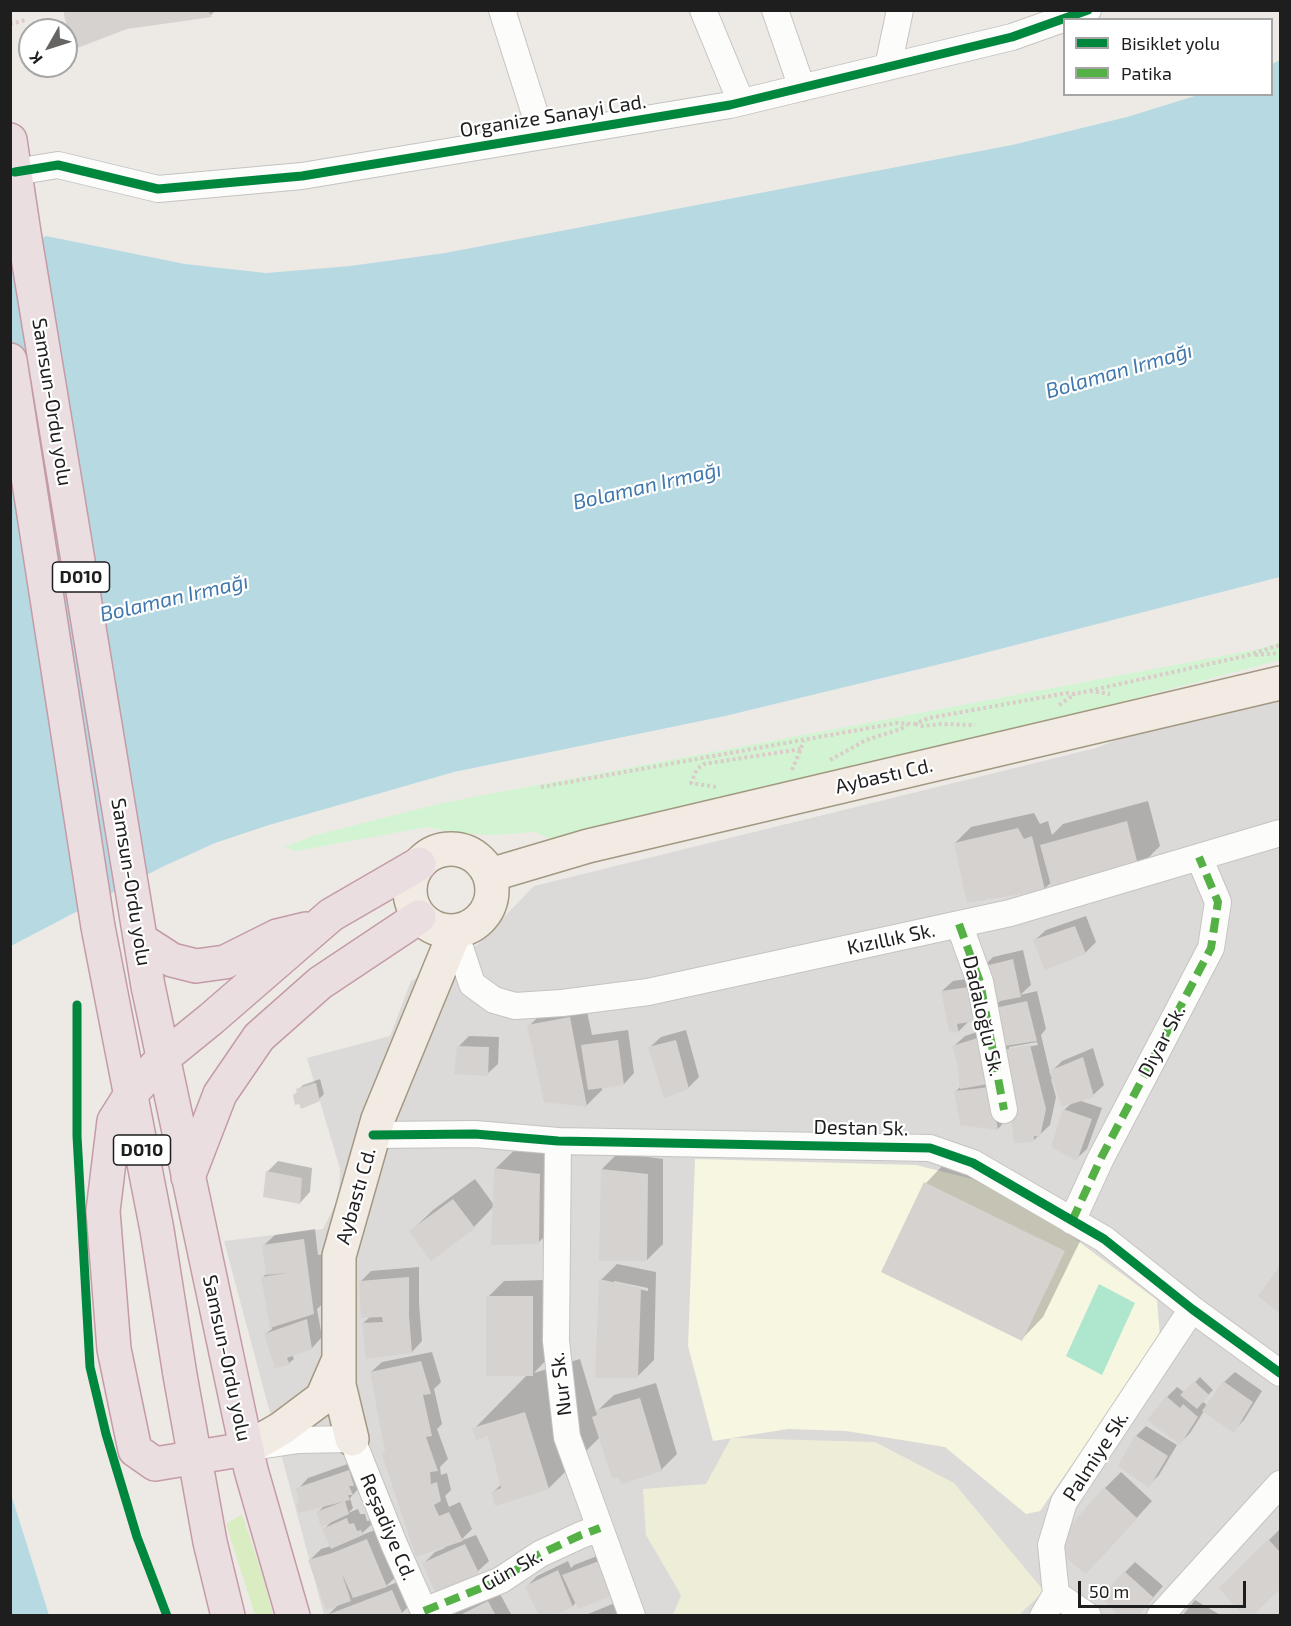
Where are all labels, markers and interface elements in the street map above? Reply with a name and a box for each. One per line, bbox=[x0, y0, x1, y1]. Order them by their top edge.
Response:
north arrow bbox=[18, 18, 78, 78]
legend bbox=[1063, 18, 1273, 96]
text: Bisiklet yolu bbox=[1121, 32, 1220, 54]
text: K bbox=[25, 48, 46, 68]
text: Patika bbox=[1121, 62, 1172, 84]
street label: Organize Sanayi Cad. bbox=[458, 89, 648, 143]
street label: Samsun-Ordu yolu bbox=[27, 316, 77, 488]
water label: Bolaman Irmağı bbox=[1043, 338, 1195, 404]
water label: Bolaman Irmağı bbox=[570, 457, 724, 515]
road number: D010 bbox=[52, 562, 110, 592]
water label: Bolaman Irmağı bbox=[97, 569, 251, 627]
street label: Aybastı Cd. bbox=[833, 753, 935, 799]
street label: Samsun-Ordu yolu bbox=[106, 796, 156, 968]
street label: Kızıllık Sk. bbox=[845, 918, 937, 960]
street label: Dadaloğlu Sk. bbox=[957, 953, 1009, 1079]
street label: Diyar Sk. bbox=[1133, 1001, 1191, 1081]
street label: Destan Sk. bbox=[813, 1115, 909, 1141]
road number: D010 bbox=[114, 1135, 170, 1165]
street label: Aybastı Cd. bbox=[331, 1145, 381, 1247]
street label: Samsun-Ordu yolu bbox=[198, 1273, 256, 1443]
street label: Nur Sk. bbox=[545, 1351, 577, 1417]
street label: Palmiye Sk. bbox=[1058, 1406, 1134, 1506]
street label: Reşadiye Cd. bbox=[355, 1470, 421, 1584]
street label: Gün Sk. bbox=[477, 1544, 547, 1596]
scale bar bbox=[1081, 1569, 1249, 1607]
text: 50 m bbox=[1089, 1580, 1129, 1602]

